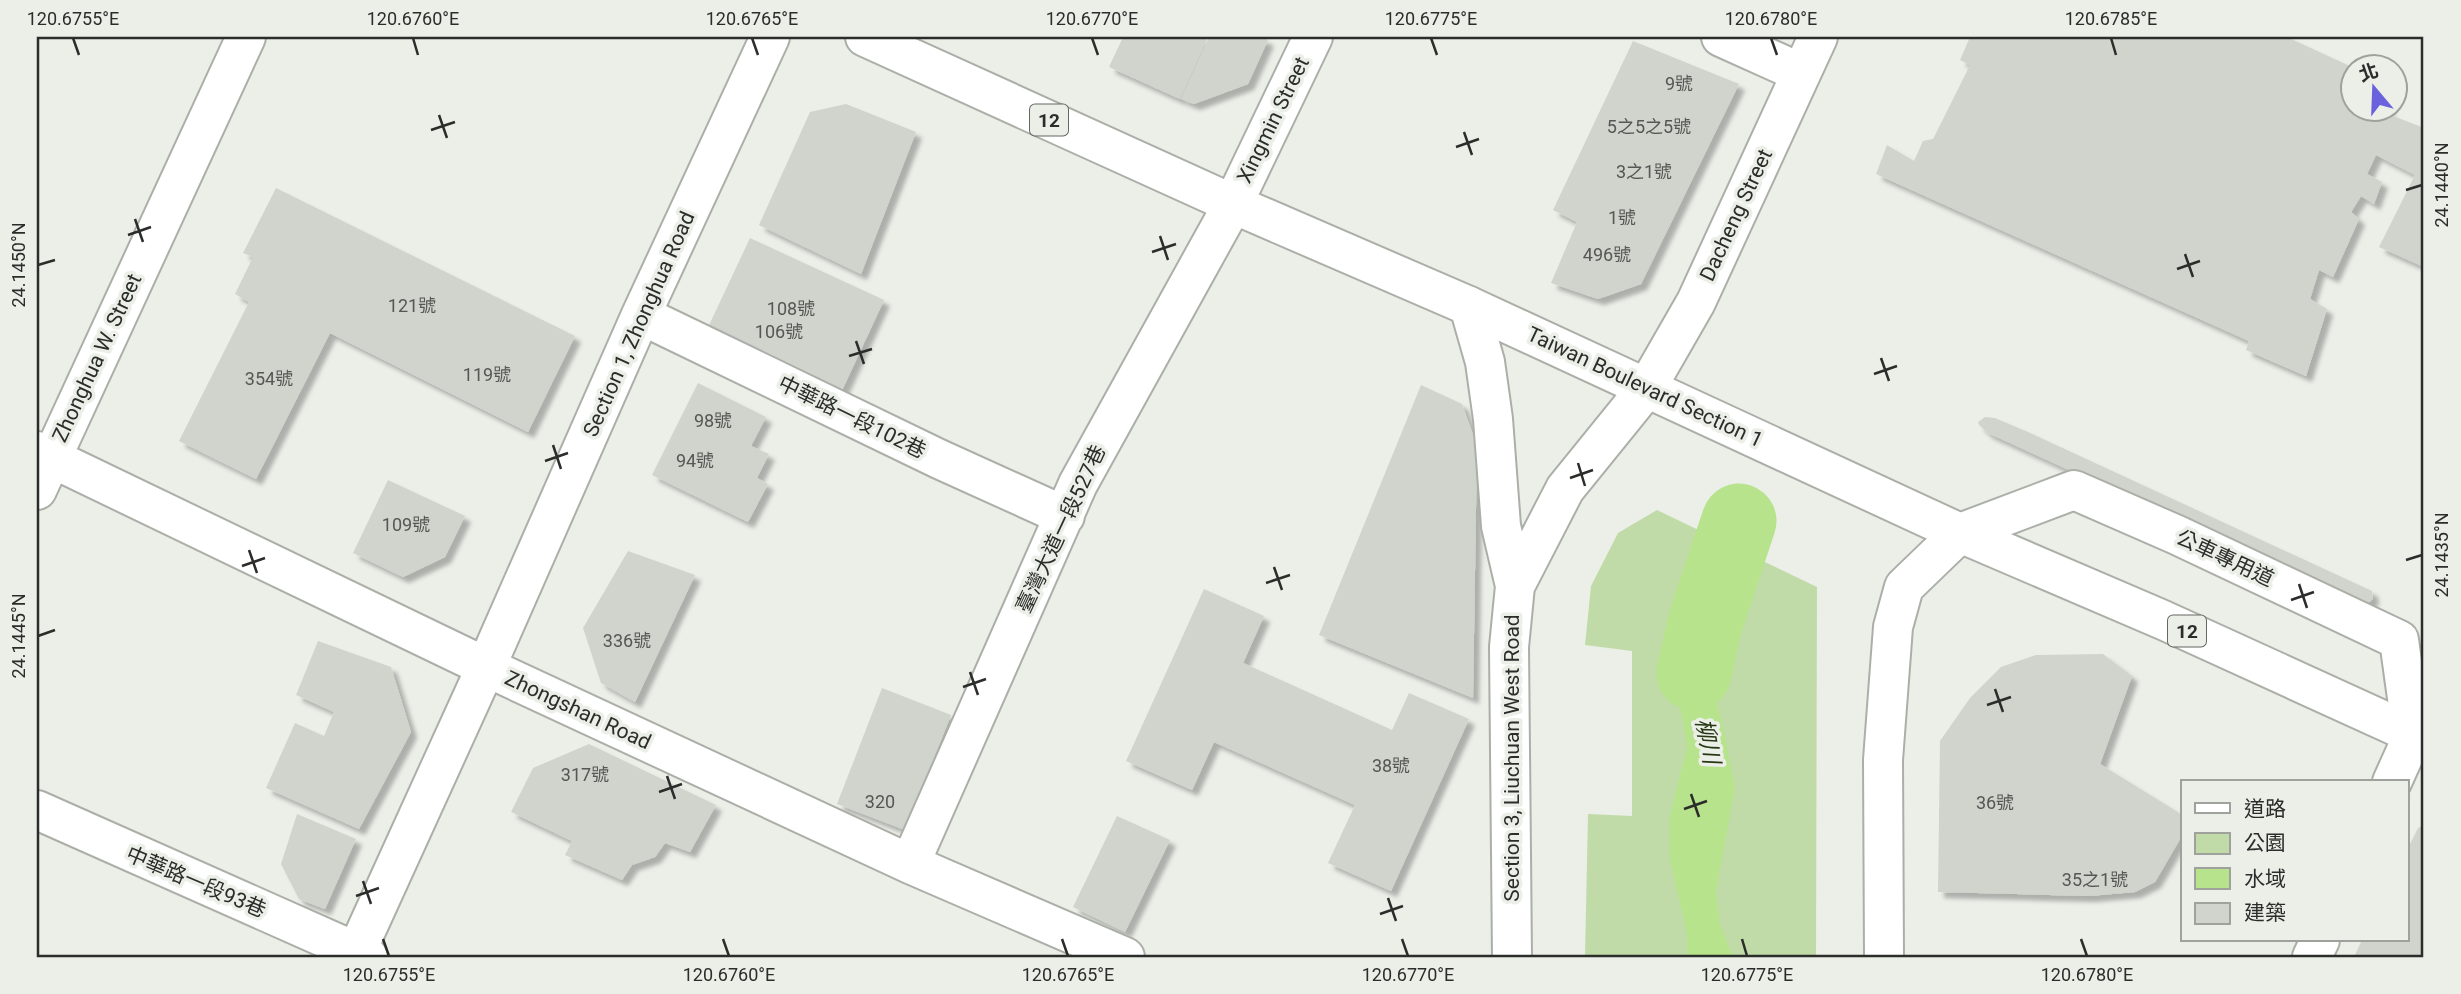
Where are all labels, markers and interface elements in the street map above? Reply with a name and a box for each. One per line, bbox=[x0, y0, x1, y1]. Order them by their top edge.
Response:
text: 120.6755°E bbox=[27, 8, 119, 29]
text: 120.6760°E bbox=[367, 8, 459, 29]
text: 120.6765°E bbox=[706, 8, 798, 29]
text: 120.6770°E bbox=[1046, 8, 1138, 29]
text: 120.6775°E bbox=[1385, 8, 1477, 29]
text: 120.6780°E bbox=[1725, 8, 1817, 29]
text: 120.6785°E bbox=[2065, 8, 2157, 29]
north arrow bbox=[2338, 52, 2408, 122]
street label: Xingmin Street bbox=[1232, 53, 1314, 187]
text: 北 bbox=[2356, 58, 2381, 86]
house number: 9號 bbox=[1665, 73, 1693, 94]
road number: 12 bbox=[1030, 104, 1068, 136]
house number: 5之5之5號 bbox=[1607, 116, 1691, 137]
text: 24.1440°N bbox=[2431, 142, 2452, 228]
street label: Dacheng Street bbox=[1695, 145, 1777, 285]
house number: 3之1號 bbox=[1616, 161, 1672, 182]
house number: 1號 bbox=[1608, 207, 1636, 228]
street label: Section 1, Zhonghua Road bbox=[578, 208, 700, 440]
text: 24.1450°N bbox=[8, 222, 29, 308]
house number: 496號 bbox=[1583, 244, 1631, 265]
street label: Zhonghua W. Street bbox=[47, 270, 147, 446]
house number: 121號 bbox=[388, 295, 436, 316]
house number: 108號 bbox=[767, 298, 815, 319]
house number: 106號 bbox=[755, 321, 803, 342]
street label: Taiwan Boulevard Section 1 bbox=[1523, 322, 1767, 452]
house number: 119號 bbox=[463, 364, 511, 385]
house number: 354號 bbox=[245, 368, 293, 389]
street label: 中華路一段102巷 bbox=[774, 371, 930, 463]
house number: 98號 bbox=[694, 410, 732, 431]
street label: 臺灣大道一段527巷 bbox=[1012, 441, 1110, 617]
house number: 94號 bbox=[676, 450, 714, 471]
text: 24.1435°N bbox=[2431, 512, 2452, 598]
house number: 109號 bbox=[382, 514, 430, 535]
street label: 公車專用道 bbox=[2172, 525, 2278, 591]
text: 24.1445°N bbox=[8, 593, 29, 679]
street label: Section 3, Liuchuan West Road bbox=[1500, 614, 1524, 902]
road number: 12 bbox=[2168, 616, 2206, 646]
house number: 336號 bbox=[603, 630, 651, 651]
street label: Zhongshan Road bbox=[501, 666, 655, 754]
water label: 柳川 bbox=[1690, 716, 1726, 769]
house number: 38號 bbox=[1372, 755, 1410, 776]
house number: 317號 bbox=[561, 764, 609, 785]
legend bbox=[2181, 780, 2408, 942]
house number: 320 bbox=[865, 791, 895, 812]
house number: 36號 bbox=[1976, 792, 2014, 813]
text: 道路 bbox=[2244, 797, 2286, 821]
text: 公園 bbox=[2244, 831, 2286, 855]
street label: 中華路一段93巷 bbox=[122, 842, 270, 922]
text: 水域 bbox=[2244, 867, 2286, 891]
house number: 35之1號 bbox=[2062, 869, 2128, 890]
text: 建築 bbox=[2244, 901, 2286, 925]
text: 120.6755°E bbox=[343, 964, 435, 985]
text: 120.6760°E bbox=[683, 964, 775, 985]
text: 120.6765°E bbox=[1022, 964, 1114, 985]
text: 120.6770°E bbox=[1362, 964, 1454, 985]
text: 120.6775°E bbox=[1701, 964, 1793, 985]
text: 120.6780°E bbox=[2041, 964, 2133, 985]

